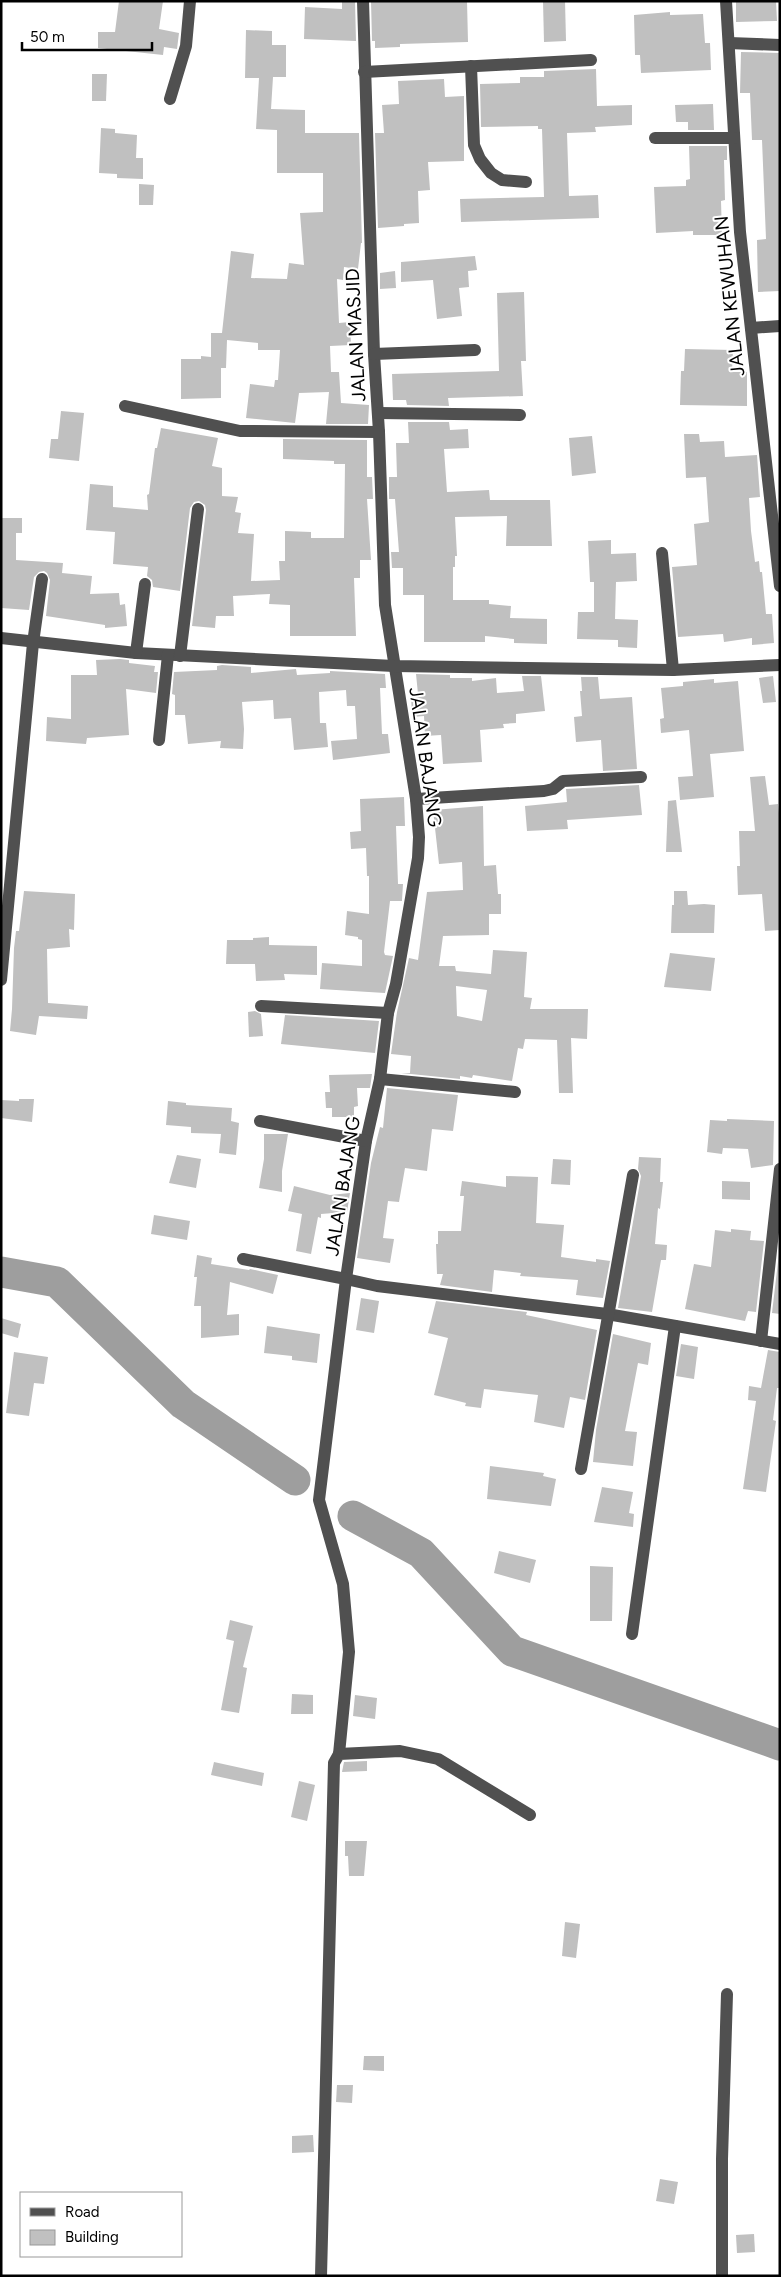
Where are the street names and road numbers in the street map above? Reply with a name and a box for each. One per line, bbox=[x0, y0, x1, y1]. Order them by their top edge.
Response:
street label: JALAN KEWUHAN bbox=[710, 215, 749, 377]
street label: JALAN MASJID bbox=[341, 268, 370, 402]
street label: JALAN BAJANG bbox=[404, 686, 447, 829]
street label: JALAN BAJANG bbox=[320, 1115, 365, 1258]

